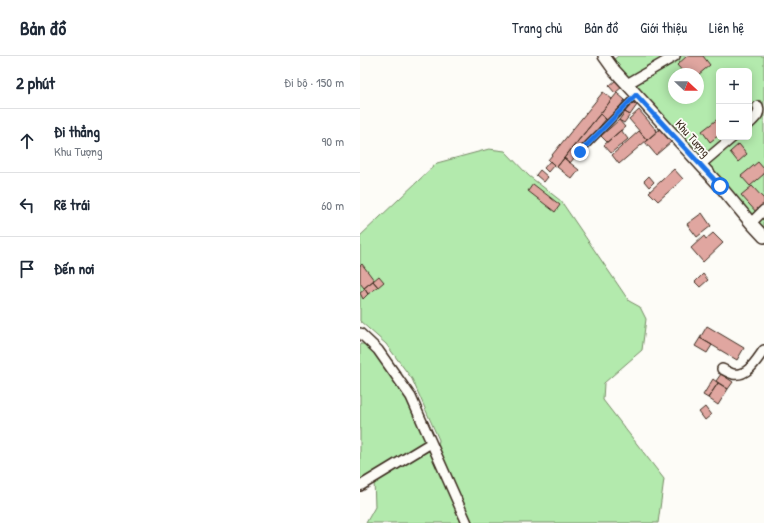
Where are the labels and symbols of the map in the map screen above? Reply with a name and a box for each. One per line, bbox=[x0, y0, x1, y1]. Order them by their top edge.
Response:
north arrow bbox=[668, 68, 704, 104]
street label: Khu Tượng bbox=[672, 116, 714, 160]
route end bbox=[571, 143, 589, 161]
route start bbox=[711, 177, 729, 195]

